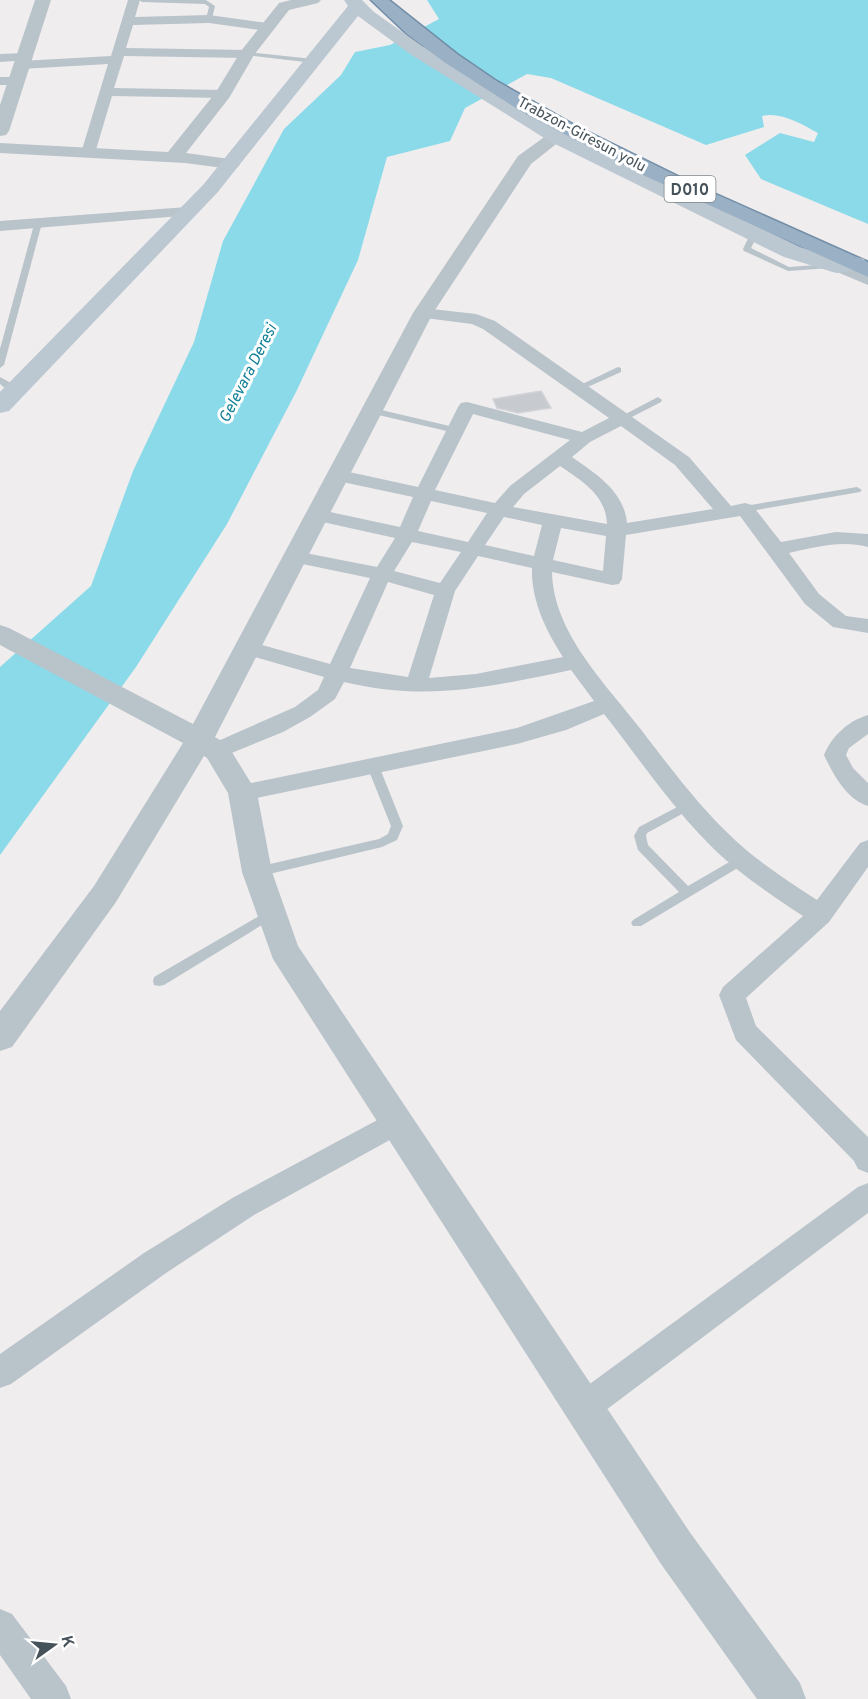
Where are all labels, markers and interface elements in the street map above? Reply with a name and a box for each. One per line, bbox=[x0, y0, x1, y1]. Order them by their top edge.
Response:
street label: Trabzon-Giresun yolu bbox=[514, 93, 649, 177]
road number: D010 bbox=[664, 176, 716, 202]
water label: Gelevara Deresi bbox=[215, 320, 283, 427]
north arrow bbox=[24, 1615, 84, 1675]
text: K bbox=[55, 1634, 78, 1650]

